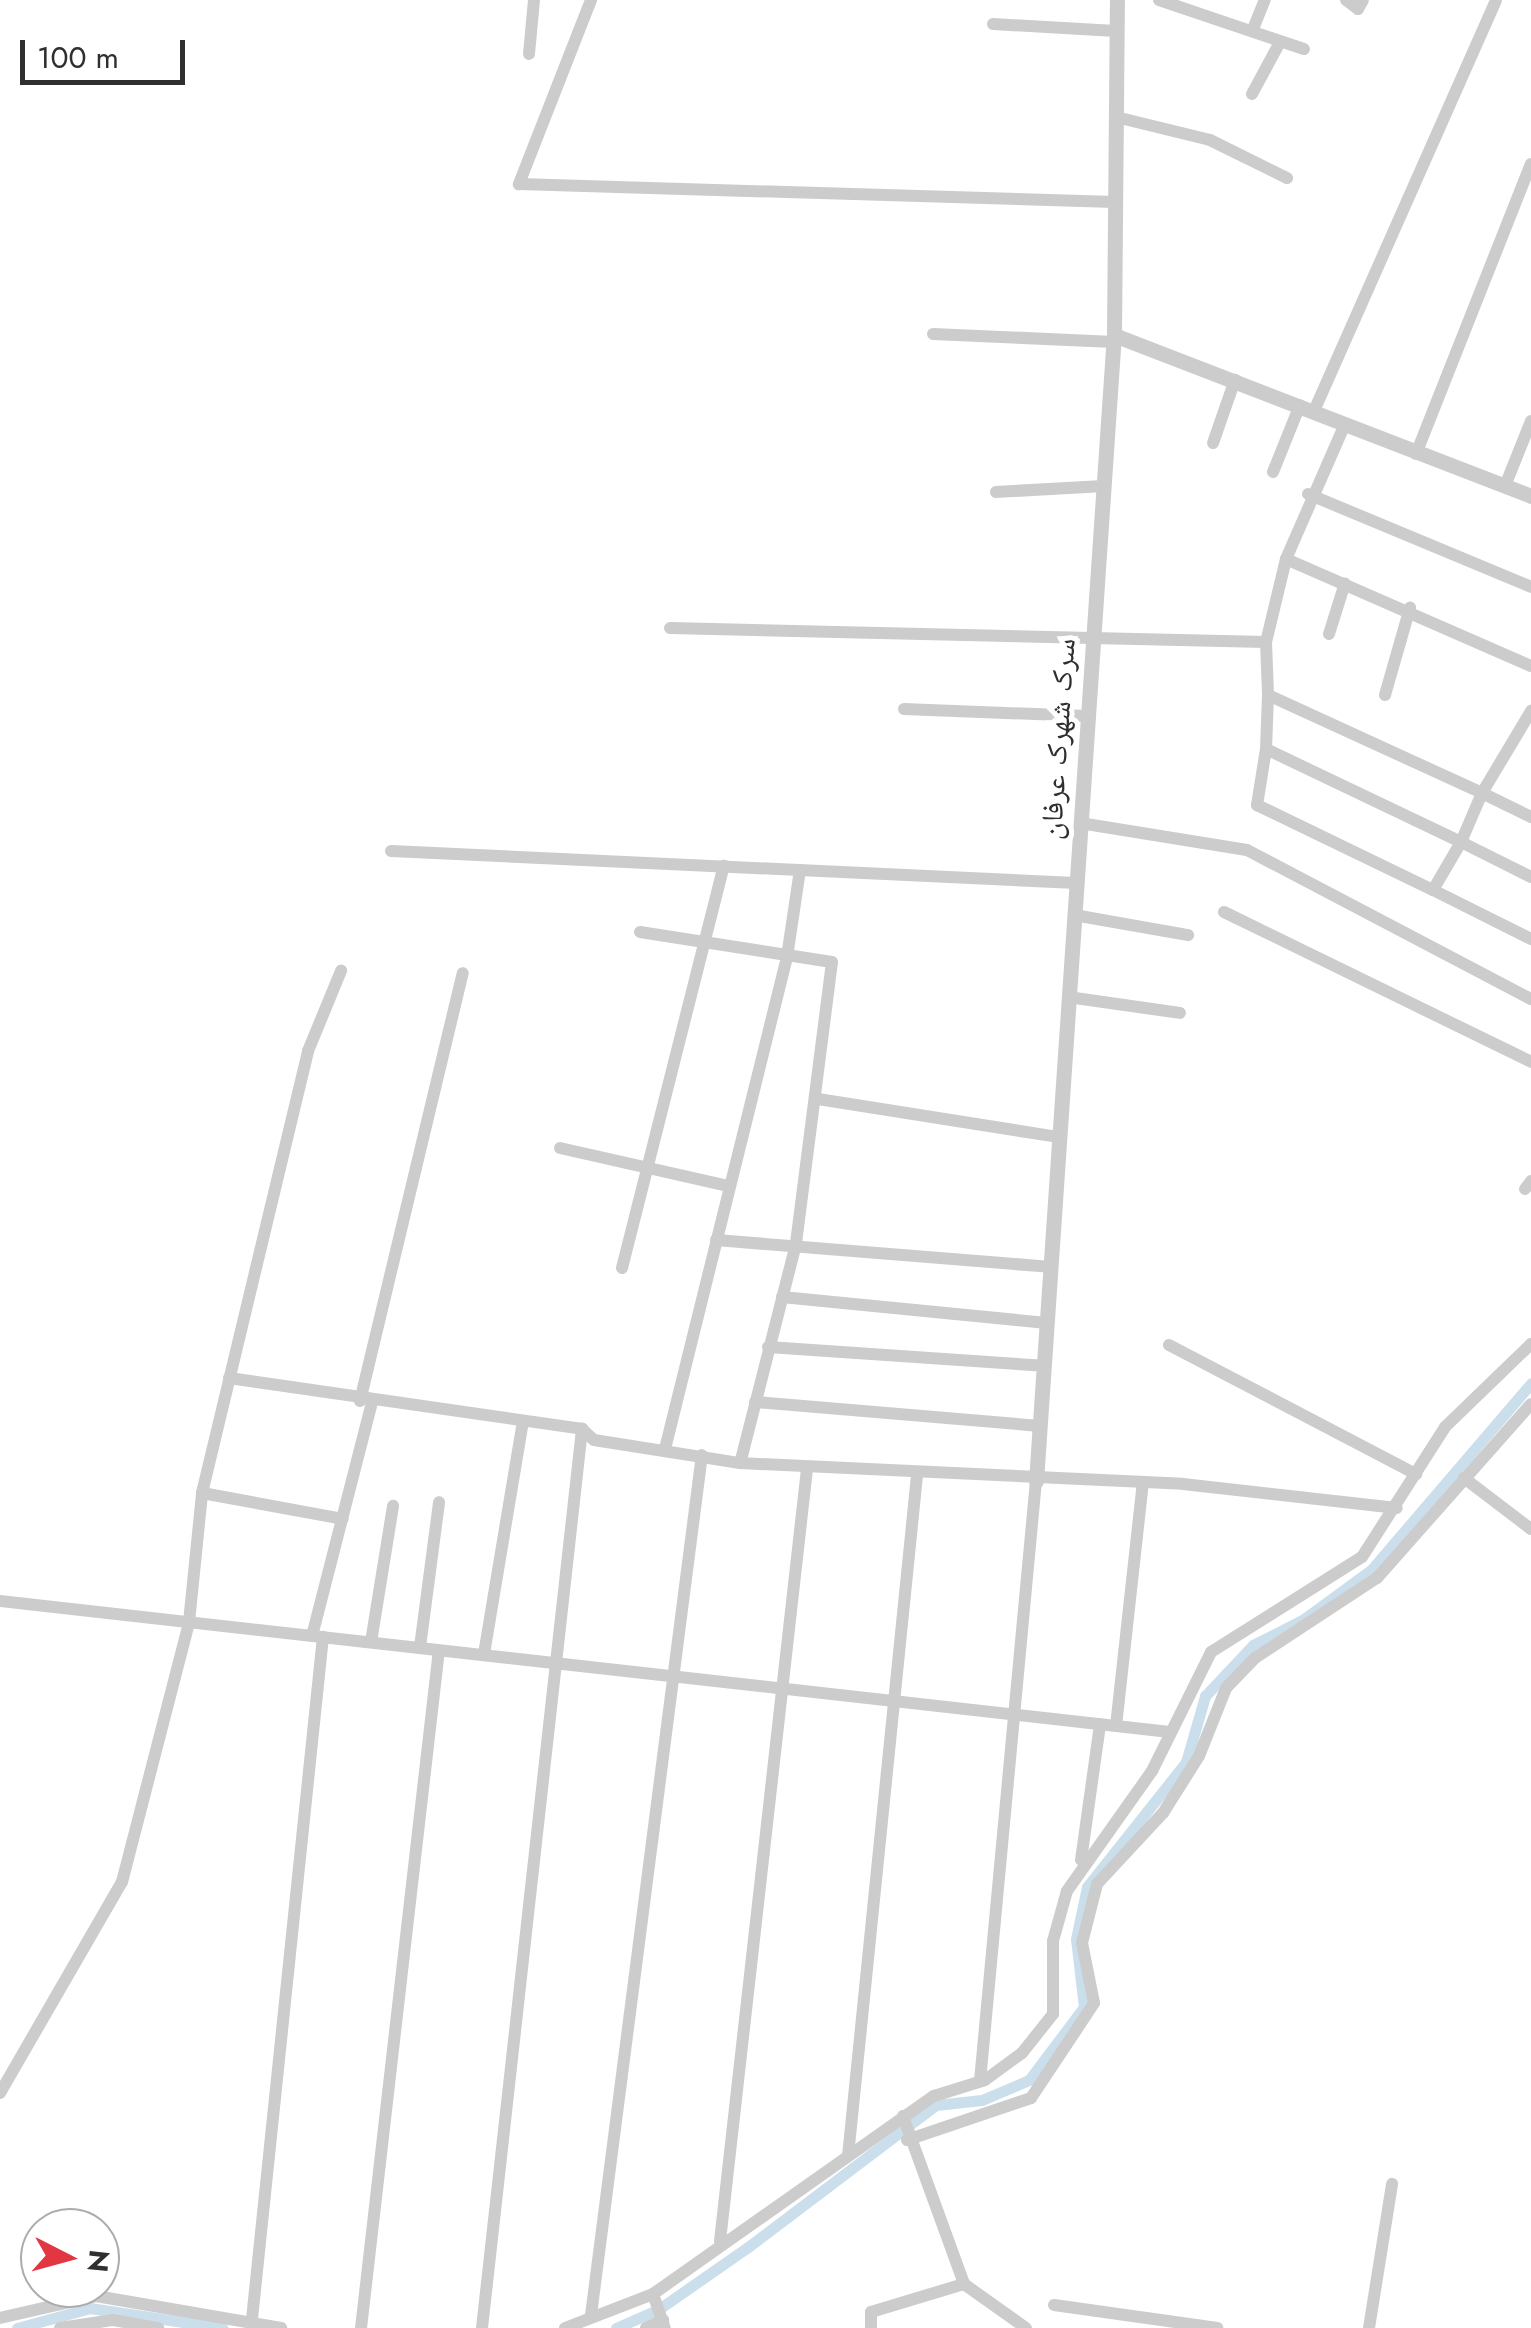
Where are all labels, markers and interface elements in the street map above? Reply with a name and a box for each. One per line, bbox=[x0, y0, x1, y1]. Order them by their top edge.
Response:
scale bar bbox=[25, 20, 190, 82]
text: 100 m bbox=[37, 36, 119, 79]
street label: سرک شهرک عرفان bbox=[1033, 637, 1083, 841]
north arrow bbox=[20, 2208, 120, 2308]
text: N bbox=[77, 2248, 120, 2274]

